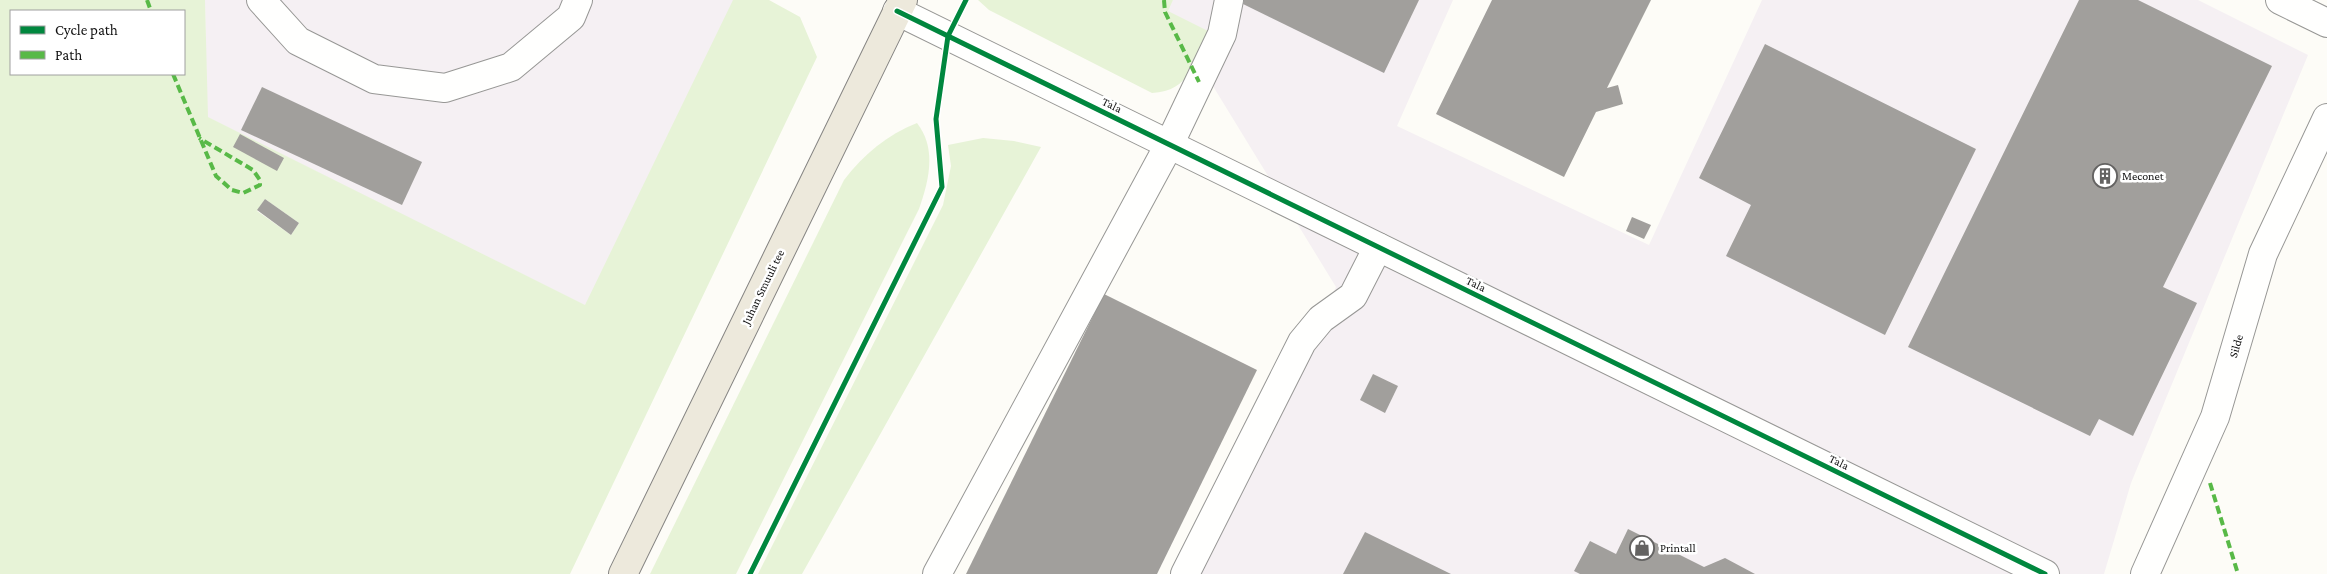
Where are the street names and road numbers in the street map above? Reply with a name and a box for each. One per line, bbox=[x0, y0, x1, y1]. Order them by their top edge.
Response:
street label: Tala bbox=[1100, 94, 1125, 116]
street label: Juhan Smuuli tee bbox=[738, 247, 787, 328]
street label: Tala bbox=[1464, 273, 1489, 295]
street label: Silde bbox=[2226, 333, 2246, 359]
street label: Tala bbox=[1827, 451, 1852, 473]

